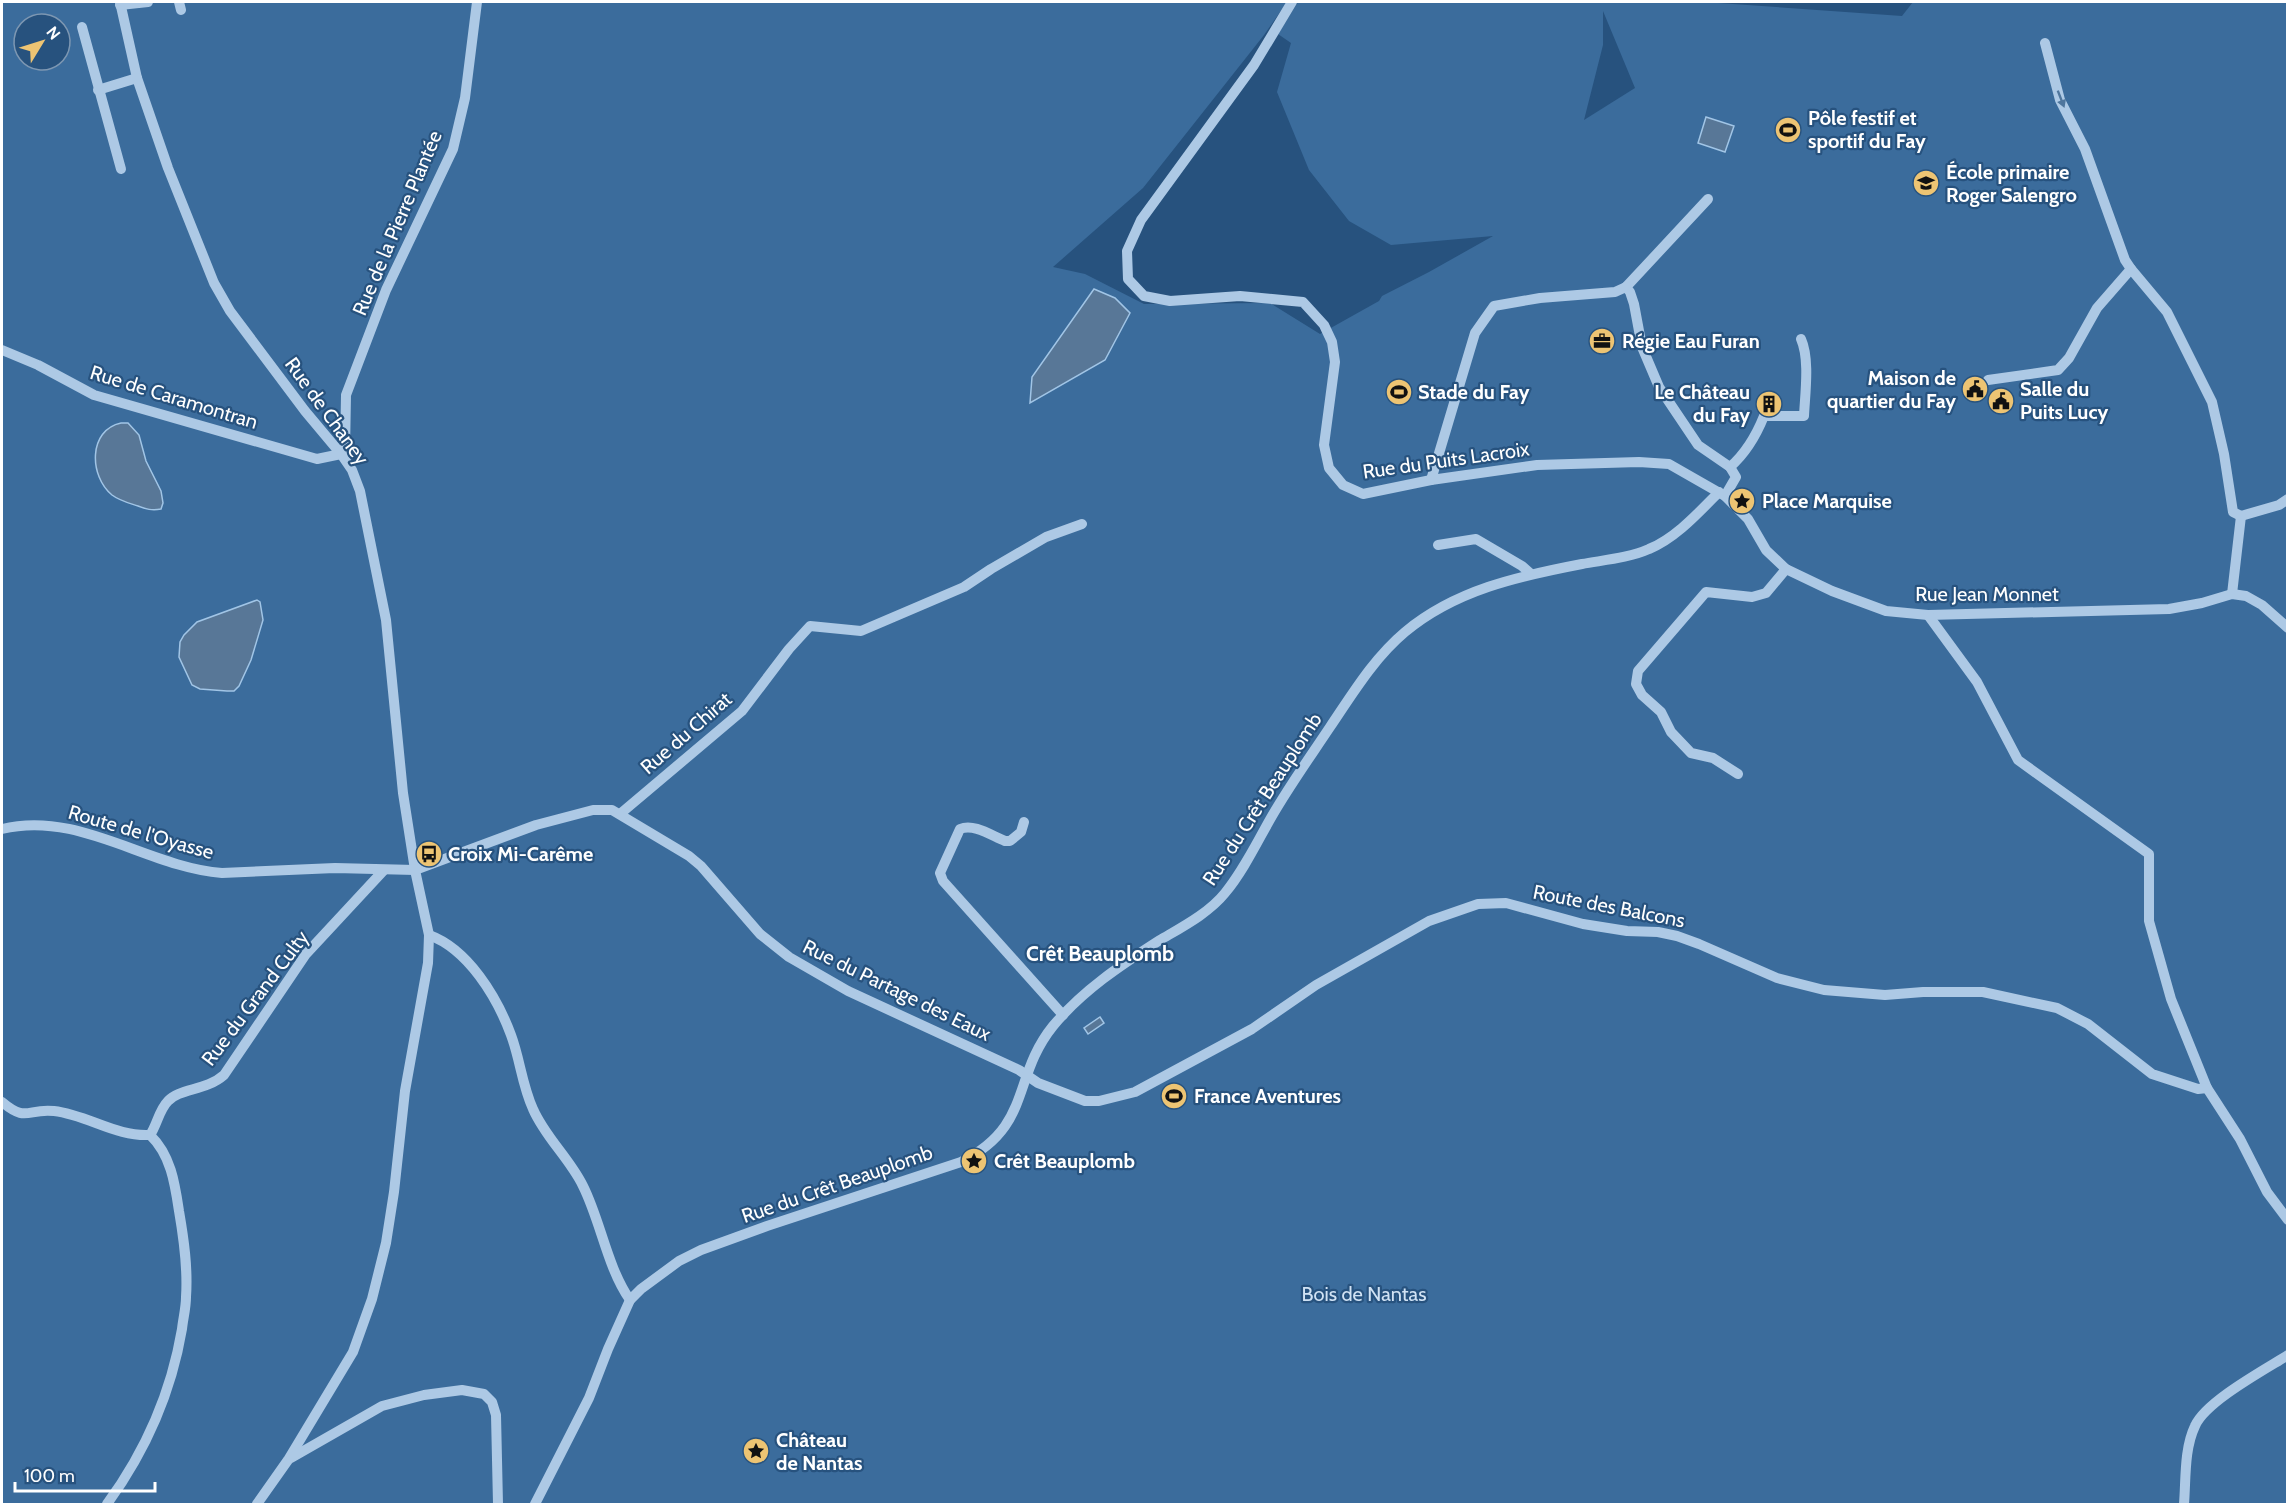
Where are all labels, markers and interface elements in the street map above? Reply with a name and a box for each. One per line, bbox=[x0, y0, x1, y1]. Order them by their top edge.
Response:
north arrow bbox=[12, 12, 72, 72]
text: N bbox=[42, 23, 64, 43]
one-way arrow bbox=[2057, 90, 2066, 108]
place label: Pôle festif et sportif du Fay bbox=[1808, 106, 1926, 153]
sports icon: Pôle festif et sportif du Fay bbox=[1773, 115, 1803, 145]
street label: Rue de la Pierre Plantée bbox=[347, 127, 447, 319]
place label: École primaire Roger Salengro bbox=[1946, 160, 2077, 207]
school or university icon: École primaire Roger Salengro bbox=[1911, 168, 1941, 198]
office icon: Régie Eau Furan bbox=[1587, 326, 1617, 356]
place label: Régie Eau Furan bbox=[1622, 329, 1760, 353]
street label: Rue de Chaney bbox=[280, 353, 374, 469]
street label: Rue de Caramontran bbox=[87, 360, 261, 434]
place label: Maison de quartier du Fay bbox=[1827, 366, 1956, 413]
public building icon: Maison de quartier du Fay bbox=[1960, 374, 1990, 404]
sports icon: Stade du Fay bbox=[1384, 377, 1414, 407]
place label: Salle du Puits Lucy bbox=[2020, 377, 2109, 424]
place label: Stade du Fay bbox=[1418, 380, 1530, 404]
place label: Le Château du Fay bbox=[1654, 380, 1750, 427]
public building icon: Salle du Puits Lucy bbox=[1986, 386, 2016, 416]
building icon: Le Château du Fay bbox=[1754, 389, 1784, 419]
street label: Rue du Puits Lacroix bbox=[1361, 436, 1531, 484]
place icon: Place Marquise bbox=[1727, 486, 1757, 516]
place label: Place Marquise bbox=[1762, 489, 1892, 513]
street label: Rue Jean Monnet bbox=[1915, 582, 2059, 606]
street label: Rue du Chirat bbox=[636, 687, 737, 779]
street label: Rue du Crêt Beauplomb bbox=[1197, 708, 1327, 890]
street label: Route de l'Oyasse bbox=[66, 800, 216, 864]
bus stop icon: Croix Mi-Carême bbox=[414, 839, 444, 869]
place label: Croix Mi-Carême bbox=[448, 842, 593, 866]
street label: Route des Balcons bbox=[1531, 880, 1687, 932]
street label: Rue du Grand Culty bbox=[196, 926, 314, 1070]
street label: Rue du Partage des Eaux bbox=[799, 934, 995, 1046]
district label: Crêt Beauplomb bbox=[1026, 941, 1174, 966]
sports icon: France Aventures bbox=[1159, 1081, 1189, 1111]
place label: France Aventures bbox=[1194, 1084, 1341, 1108]
street label: Rue du Crêt Beauplomb bbox=[738, 1140, 936, 1228]
place icon: Crêt Beauplomb bbox=[959, 1146, 989, 1176]
place label: Crêt Beauplomb bbox=[994, 1149, 1135, 1173]
park label: Bois de Nantas bbox=[1302, 1282, 1426, 1306]
place label: Château de Nantas bbox=[776, 1428, 862, 1475]
place icon: Château de Nantas bbox=[741, 1436, 771, 1466]
scale bar bbox=[15, 1455, 154, 1493]
text: 100 m bbox=[24, 1465, 75, 1487]

